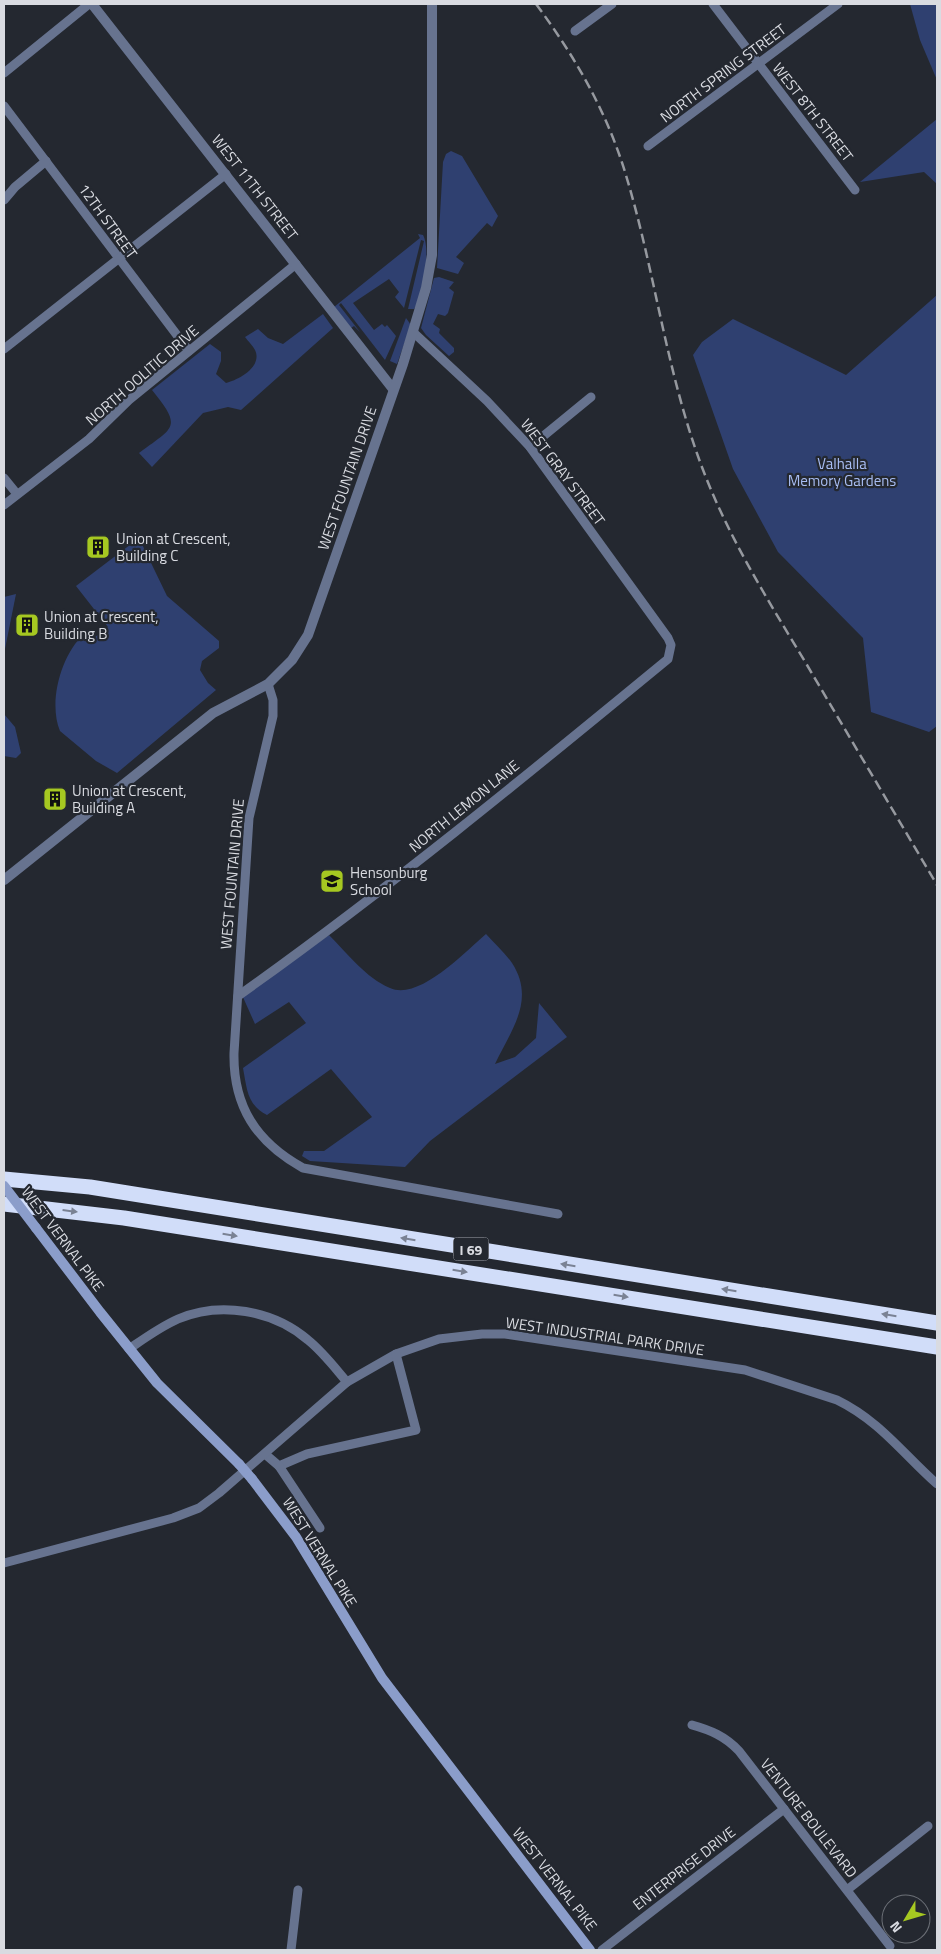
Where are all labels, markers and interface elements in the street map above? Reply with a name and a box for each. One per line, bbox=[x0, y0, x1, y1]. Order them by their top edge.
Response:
street label: NORTH SPRING STREET bbox=[655, 18, 791, 128]
street label: WEST 8TH STREET bbox=[767, 58, 859, 167]
street label: WEST 11TH STREET bbox=[206, 129, 304, 245]
street label: 12TH STREET bbox=[73, 179, 143, 263]
street label: NORTH OOLITIC DRIVE bbox=[80, 319, 204, 431]
street label: WEST FOUNTAIN DRIVE bbox=[312, 403, 382, 553]
street label: WEST GRAY STREET bbox=[515, 414, 611, 530]
park label: Valhalla Memory Gardens bbox=[788, 452, 896, 492]
place label: Union at Crescent, Building C bbox=[116, 527, 231, 567]
building icon: Union at Crescent, Building C bbox=[85, 534, 111, 560]
place label: Union at Crescent, Building B bbox=[44, 605, 159, 645]
building icon: Union at Crescent, Building B bbox=[14, 612, 40, 638]
street label: NORTH LEMON LANE bbox=[404, 754, 524, 858]
place label: Union at Crescent, Building A bbox=[72, 779, 187, 819]
building icon: Union at Crescent, Building A bbox=[42, 786, 68, 812]
street label: WEST FOUNTAIN DRIVE bbox=[214, 798, 250, 950]
place label: Hensonburg School bbox=[350, 861, 428, 901]
school or university icon: Hensonburg School bbox=[319, 868, 345, 894]
street label: WEST VERNAL PIKE bbox=[16, 1182, 110, 1296]
one-way arrow bbox=[62, 1207, 78, 1215]
one-way arrow bbox=[223, 1231, 239, 1239]
one-way arrow bbox=[399, 1235, 415, 1243]
road number: I 69 bbox=[454, 1238, 488, 1260]
one-way arrow bbox=[560, 1260, 576, 1268]
one-way arrow bbox=[452, 1267, 468, 1275]
one-way arrow bbox=[720, 1286, 736, 1294]
one-way arrow bbox=[613, 1293, 629, 1301]
street label: WEST INDUSTRIAL PARK DRIVE bbox=[504, 1311, 706, 1361]
one-way arrow bbox=[881, 1311, 897, 1319]
street label: WEST VERNAL PIKE bbox=[277, 1492, 363, 1612]
street label: VENTURE BOULEVARD bbox=[755, 1753, 863, 1883]
street label: ENTERPRISE DRIVE bbox=[628, 1820, 740, 1916]
street label: WEST VERNAL PIKE bbox=[507, 1822, 603, 1936]
north arrow bbox=[881, 1894, 931, 1944]
text: N bbox=[884, 1917, 907, 1938]

